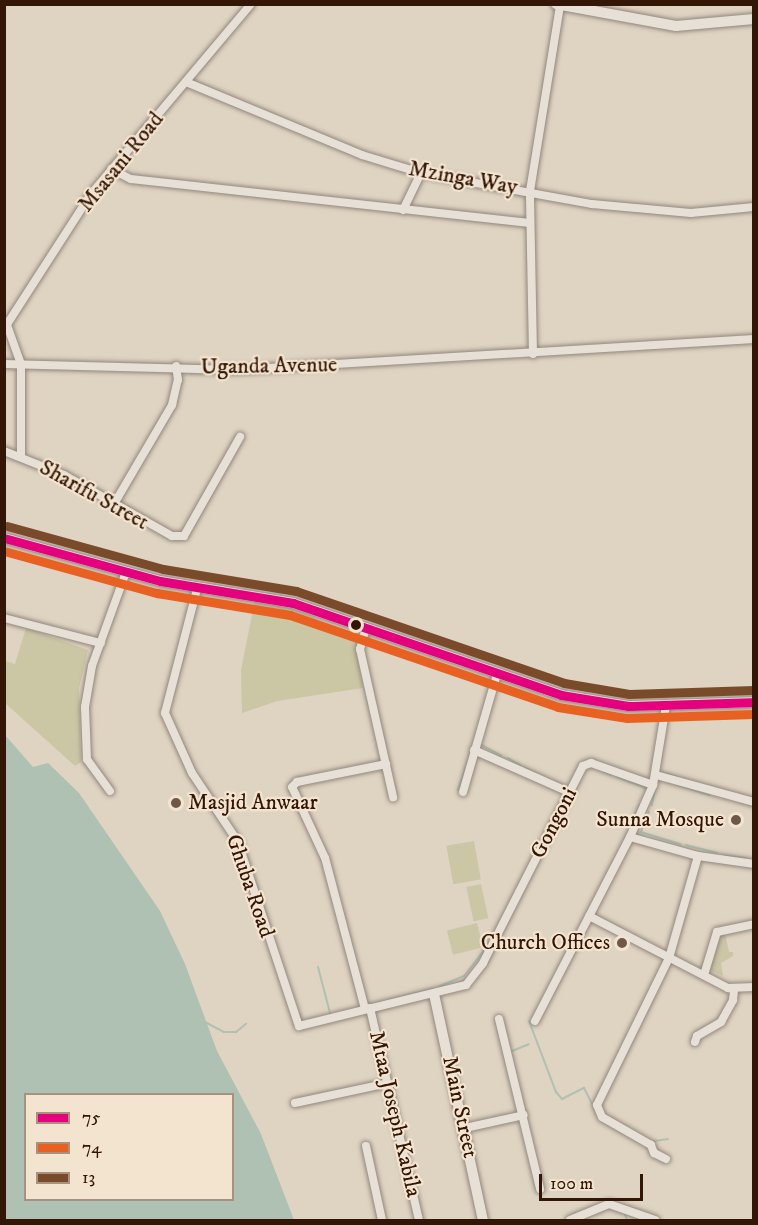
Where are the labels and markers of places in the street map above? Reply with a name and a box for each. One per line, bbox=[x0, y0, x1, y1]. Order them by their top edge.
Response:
unlabelled marker bbox=[350, 619, 362, 631]
place label: Masjid Anwaar bbox=[188, 790, 318, 816]
marker: Masjid Anwaar bbox=[169, 796, 183, 810]
place label: Sunna Mosque bbox=[596, 807, 724, 833]
marker: Sunna Mosque bbox=[729, 813, 743, 827]
place label: Church Offices bbox=[481, 930, 610, 956]
marker: Church Offices bbox=[615, 936, 629, 950]

